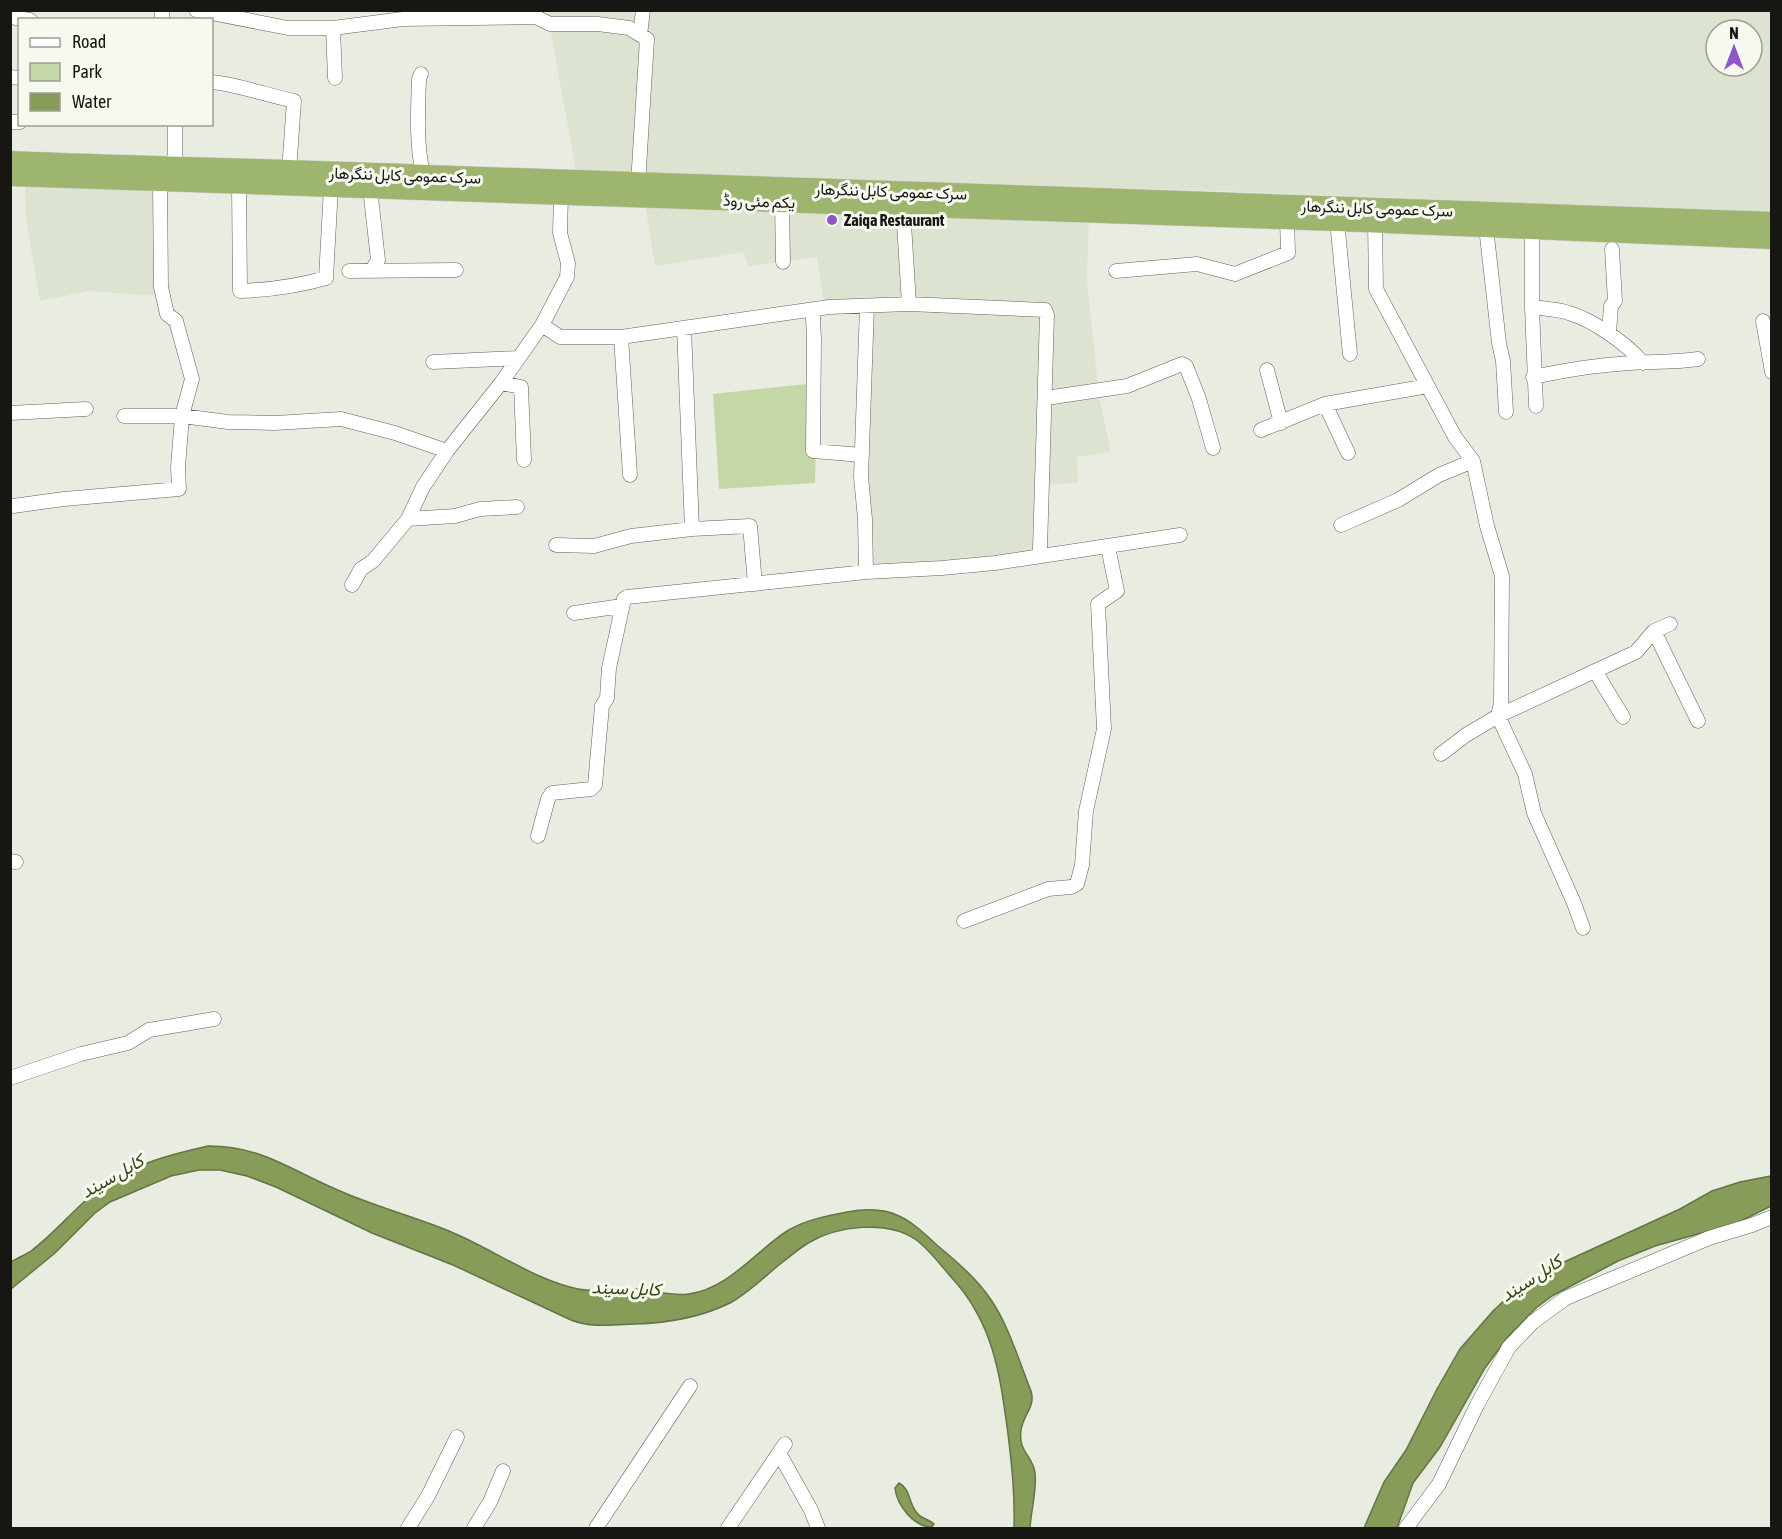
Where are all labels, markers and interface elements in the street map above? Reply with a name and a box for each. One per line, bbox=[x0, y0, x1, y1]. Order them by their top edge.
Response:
legend bbox=[18, 18, 213, 126]
north arrow bbox=[1704, 18, 1764, 78]
text: N bbox=[1729, 24, 1739, 42]
text: Road bbox=[72, 31, 106, 52]
text: Park bbox=[72, 61, 102, 82]
text: Water bbox=[72, 91, 112, 112]
street label: سرک عمومی کابل ننگرهار bbox=[327, 163, 481, 189]
street label: سرک عمومی کابل ننگرهار bbox=[813, 179, 967, 205]
street label: یکم مئی روڈ bbox=[722, 191, 795, 213]
street label: سرک عمومی کابل ننگرهار bbox=[1299, 196, 1453, 222]
place label: Zaiqa Restaurant bbox=[844, 211, 945, 229]
marker: Zaiqa Restaurant bbox=[825, 213, 839, 227]
water label: کابل سيند bbox=[77, 1148, 150, 1203]
water label: کابل سيند bbox=[1496, 1249, 1569, 1306]
water label: کابل سيند bbox=[591, 1276, 664, 1301]

